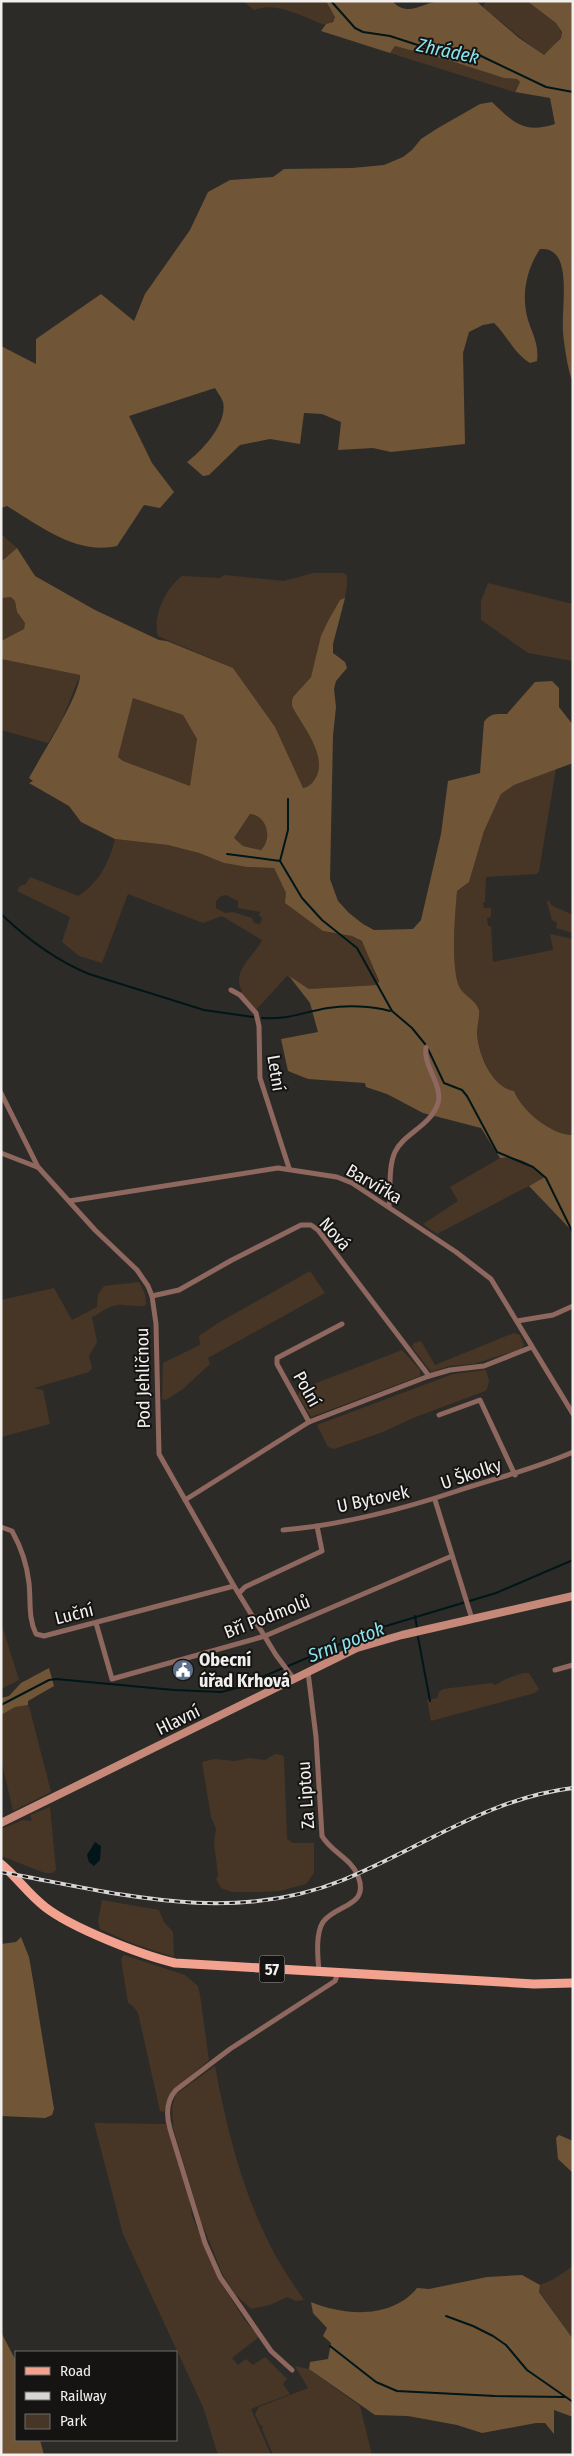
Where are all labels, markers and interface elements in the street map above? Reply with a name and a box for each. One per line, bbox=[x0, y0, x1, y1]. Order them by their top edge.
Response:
water label: Zhrádek bbox=[414, 33, 481, 69]
street label: Letní bbox=[262, 1053, 290, 1093]
street label: Barvířka bbox=[342, 1159, 406, 1209]
street label: Nová bbox=[314, 1213, 356, 1255]
street label: Pod Jehličnou bbox=[131, 1327, 155, 1429]
street label: Polní bbox=[288, 1367, 326, 1411]
street label: U Školky bbox=[438, 1454, 504, 1494]
street label: U Bytovek bbox=[335, 1481, 412, 1517]
street label: Bří Podmolů bbox=[221, 1591, 313, 1643]
street label: Luční bbox=[52, 1599, 96, 1629]
water label: Srní potok bbox=[304, 1617, 388, 1667]
place label: Obecní úřad Krhová bbox=[199, 1649, 290, 1692]
public building icon: Obecní úřad Krhová bbox=[171, 1658, 195, 1682]
street label: Hlavní bbox=[152, 1700, 204, 1740]
street label: Za Liptou bbox=[293, 1760, 319, 1830]
road number: 57 bbox=[260, 1956, 284, 1982]
legend bbox=[15, 2351, 178, 2441]
text: Road bbox=[60, 2362, 91, 2380]
text: Railway bbox=[60, 2387, 107, 2405]
text: Park bbox=[60, 2412, 87, 2430]

